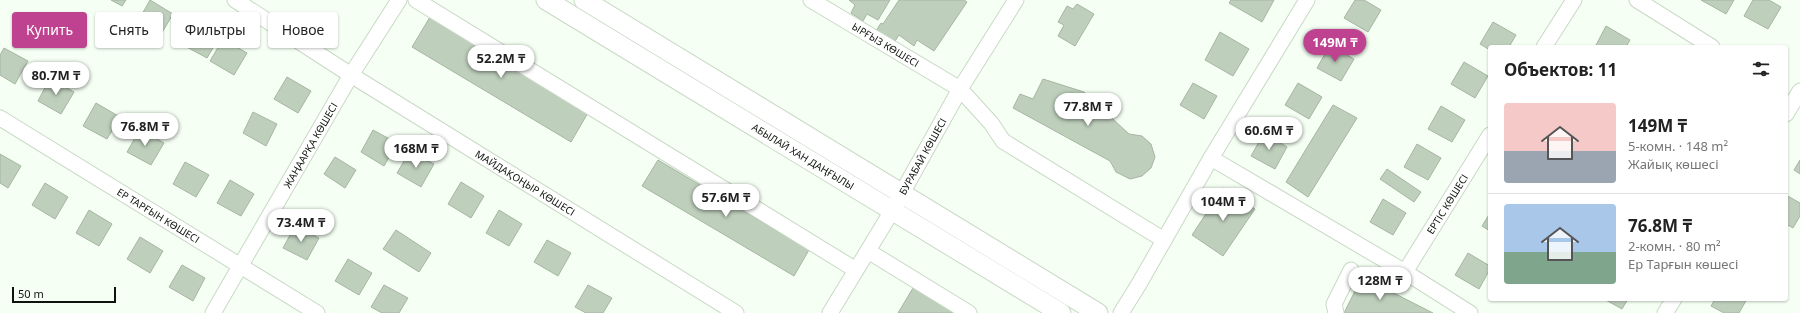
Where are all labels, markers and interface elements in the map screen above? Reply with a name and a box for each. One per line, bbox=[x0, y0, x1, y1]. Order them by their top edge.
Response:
chip: Купить bbox=[12, 12, 87, 48]
chip: Снять bbox=[95, 12, 163, 48]
chip: Фильтры bbox=[171, 12, 260, 48]
chip: Новое bbox=[268, 12, 338, 48]
street label: ЫРҒЫЗ КӨШЕСІ bbox=[850, 19, 922, 70]
pin: 149M ₸ bbox=[1302, 29, 1368, 63]
text: 149M ₸ bbox=[1312, 33, 1358, 51]
pin: 52.2M ₸ bbox=[464, 45, 538, 79]
text: 52.2M ₸ bbox=[476, 49, 526, 67]
text: Объектов: 11 bbox=[1504, 58, 1617, 81]
icon: filters bbox=[1750, 58, 1772, 80]
pin: 80.7M ₸ bbox=[19, 62, 93, 96]
text: 80.7M ₸ bbox=[31, 66, 81, 84]
pin: 77.8M ₸ bbox=[1051, 93, 1125, 127]
text: 77.8M ₸ bbox=[1063, 97, 1113, 115]
street label: ЖАҢААРҚА КӨШЕСІ bbox=[280, 100, 341, 190]
pin: 76.8M ₸ bbox=[108, 113, 182, 147]
text: 149M ₸ bbox=[1628, 114, 1687, 137]
street label: БУРАБАЙ КӨШЕСІ bbox=[895, 115, 950, 197]
text: 76.8M ₸ bbox=[120, 117, 170, 135]
pin: 60.6M ₸ bbox=[1232, 117, 1306, 151]
icon: home bbox=[1536, 119, 1584, 167]
street label: АБЫЛАЙ ХАН ДАҢҒЫЛЫ bbox=[749, 120, 857, 193]
text: 60.6M ₸ bbox=[1244, 121, 1294, 139]
pin: 168M ₸ bbox=[383, 135, 449, 169]
text: 5-комн. · 148 m² bbox=[1628, 137, 1728, 155]
text: 168M ₸ bbox=[393, 139, 439, 157]
street label: МАЙДАҚОҢЫР КӨШЕСІ bbox=[473, 147, 578, 219]
text: Жайық көшесі bbox=[1628, 155, 1718, 173]
street label: ЕРТІС КӨШЕСІ bbox=[1423, 171, 1471, 237]
pin: 57.6M ₸ bbox=[689, 184, 763, 218]
street label: ЕР ТАРҒЫН КӨШЕСІ bbox=[115, 185, 202, 246]
text: 57.6M ₸ bbox=[701, 188, 751, 206]
pin: 104M ₸ bbox=[1190, 188, 1256, 222]
text: 104M ₸ bbox=[1200, 192, 1246, 210]
pin: 73.4M ₸ bbox=[264, 209, 338, 243]
text: 73.4M ₸ bbox=[276, 213, 326, 231]
text: 76.8M ₸ bbox=[1628, 214, 1692, 237]
icon: home bbox=[1536, 220, 1584, 268]
text: 2-комн. · 80 m² bbox=[1628, 237, 1721, 255]
text: Ер Тарғын көшесі bbox=[1628, 255, 1738, 273]
pin: 128M ₸ bbox=[1347, 267, 1413, 301]
text: 128M ₸ bbox=[1357, 271, 1403, 289]
scale bar bbox=[12, 285, 116, 304]
text: 50 m bbox=[18, 286, 44, 301]

